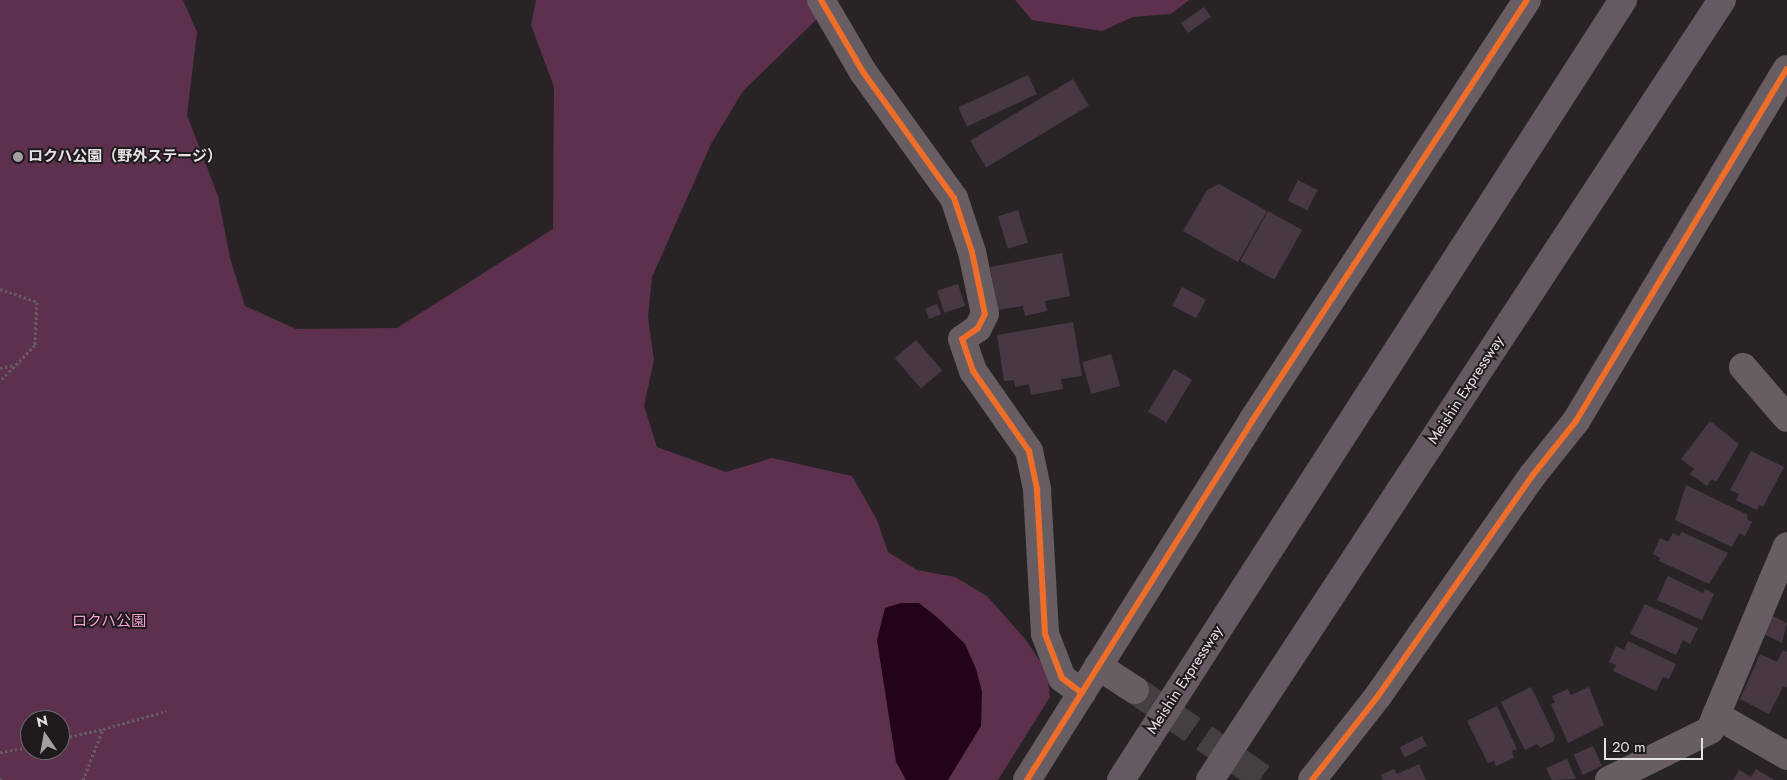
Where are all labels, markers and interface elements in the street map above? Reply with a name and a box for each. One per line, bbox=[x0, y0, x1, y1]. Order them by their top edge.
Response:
place label: ロクハ公園（野外ステージ） bbox=[28, 148, 223, 166]
marker: ロクハ公園（野外ステージ） bbox=[12, 151, 24, 163]
street label: Meishin Expressway bbox=[1424, 332, 1508, 448]
park label: ロクハ公園 bbox=[72, 613, 146, 631]
street label: Meishin Expressway bbox=[1143, 622, 1227, 738]
north arrow bbox=[20, 710, 70, 760]
text: N bbox=[35, 710, 50, 732]
scale bar bbox=[1607, 728, 1706, 760]
text: 20 m bbox=[1612, 736, 1646, 758]

